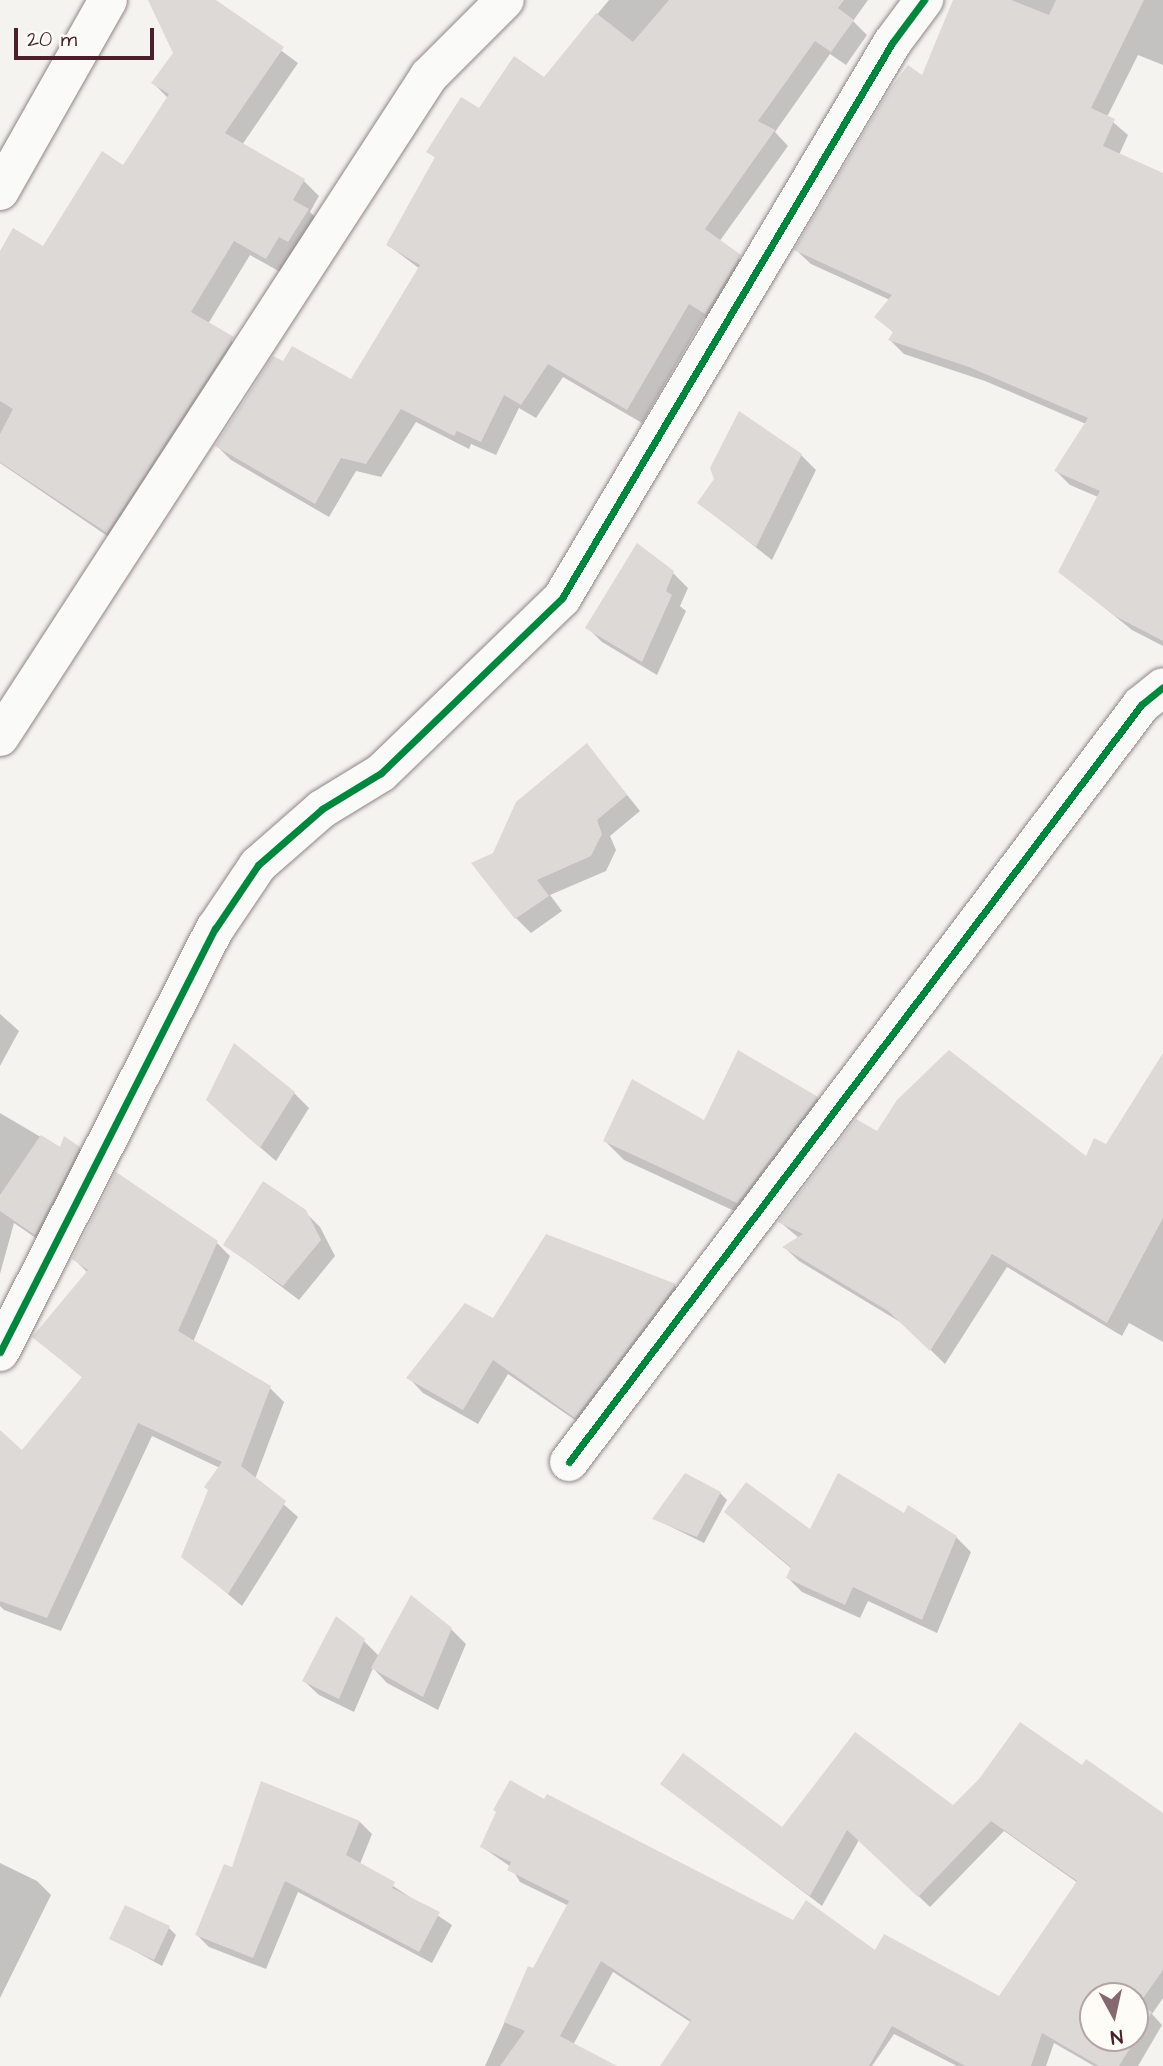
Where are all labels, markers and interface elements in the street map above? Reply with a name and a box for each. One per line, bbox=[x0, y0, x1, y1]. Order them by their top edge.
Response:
scale bar bbox=[18, 14, 158, 58]
text: 20 m bbox=[27, 25, 77, 54]
north arrow bbox=[1079, 1982, 1149, 2052]
text: N bbox=[1109, 2022, 1125, 2051]

